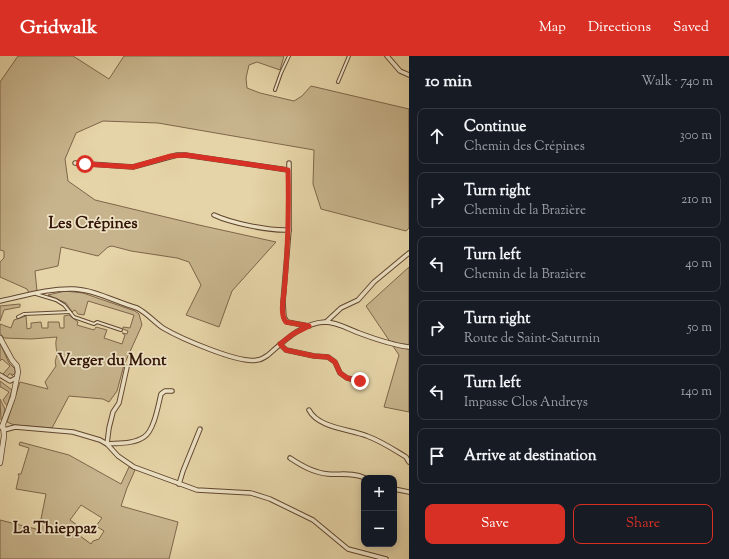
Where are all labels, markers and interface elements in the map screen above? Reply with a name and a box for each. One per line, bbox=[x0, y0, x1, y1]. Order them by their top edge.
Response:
text: Gridwalk bbox=[20, 15, 97, 42]
text: Map bbox=[539, 18, 566, 38]
text: Directions bbox=[588, 18, 651, 38]
text: Saved bbox=[673, 18, 709, 38]
text: 10 min bbox=[425, 70, 472, 94]
text: Walk · 740 m bbox=[641, 73, 713, 91]
text: Continue bbox=[464, 117, 526, 138]
icon: ahead bbox=[426, 125, 448, 147]
text: 300 m bbox=[680, 127, 712, 145]
text: Chemin des Crépines bbox=[464, 138, 585, 156]
route start bbox=[76, 155, 94, 173]
text: Turn right bbox=[464, 181, 530, 202]
icon: right bbox=[426, 189, 448, 211]
text: 210 m bbox=[681, 191, 712, 209]
text: Chemin de la Brazière bbox=[464, 202, 586, 220]
district label: Les Crépines bbox=[48, 213, 138, 236]
text: Turn left bbox=[464, 245, 521, 266]
icon: left bbox=[426, 253, 448, 275]
text: 40 m bbox=[685, 255, 712, 273]
text: Chemin de la Brazière bbox=[464, 266, 586, 284]
text: Turn right bbox=[464, 309, 530, 330]
icon: right bbox=[426, 317, 448, 339]
text: 50 m bbox=[687, 319, 712, 337]
text: Route de Saint-Saturnin bbox=[464, 330, 600, 348]
district label: Verger du Mont bbox=[58, 350, 167, 373]
route end bbox=[351, 372, 369, 390]
text: Turn left bbox=[464, 373, 521, 394]
icon: left bbox=[426, 381, 448, 403]
text: 140 m bbox=[681, 383, 712, 401]
text: Impasse Clos Andreys bbox=[464, 394, 588, 412]
icon: arrive bbox=[426, 445, 448, 467]
text: Arrive at destination bbox=[464, 446, 597, 467]
map controls bbox=[361, 475, 397, 547]
button: + bbox=[361, 475, 397, 511]
button: Save bbox=[425, 504, 565, 544]
button: Share bbox=[573, 504, 713, 544]
button: − bbox=[361, 511, 397, 547]
district label: La Thieppaz bbox=[13, 518, 97, 541]

